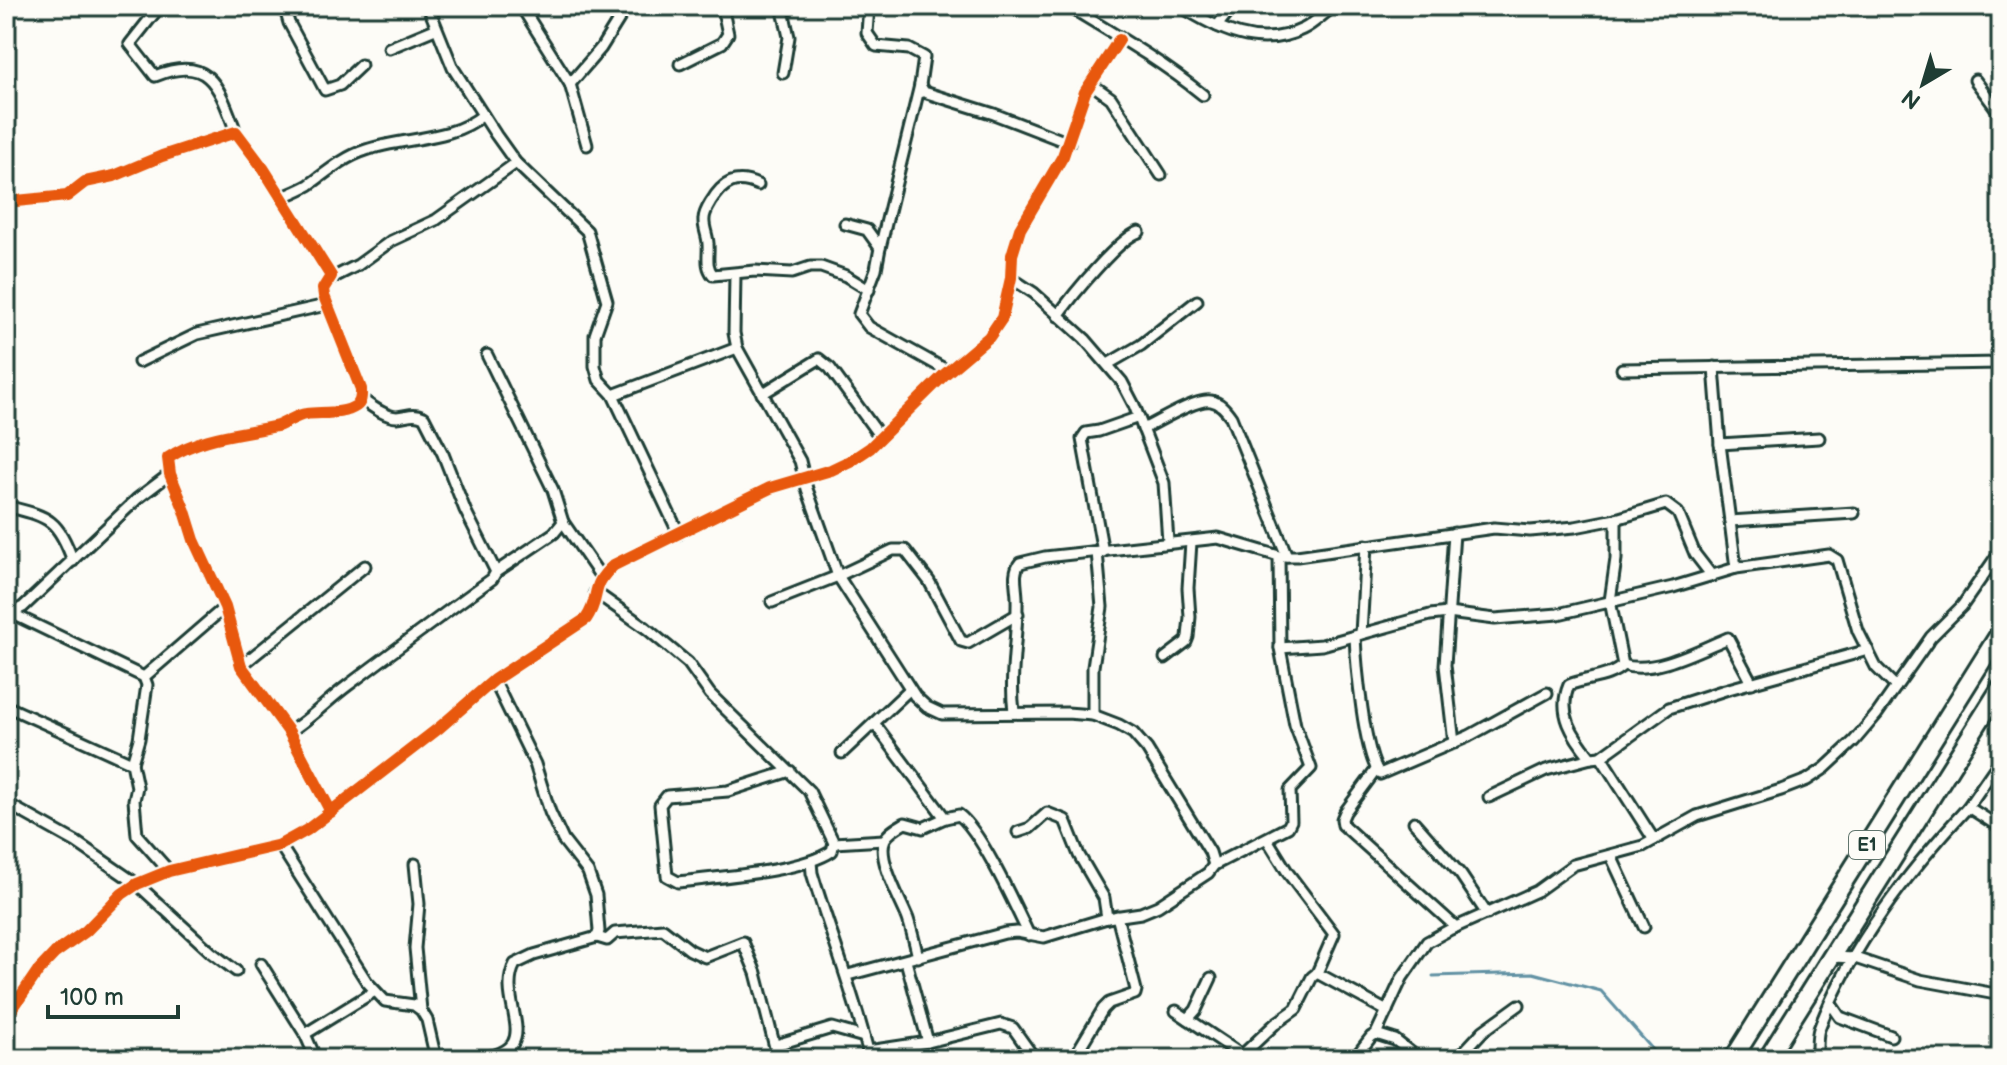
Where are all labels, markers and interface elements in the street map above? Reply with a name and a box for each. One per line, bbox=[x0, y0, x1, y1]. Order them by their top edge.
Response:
north arrow bbox=[1883, 44, 1963, 124]
text: N bbox=[1897, 83, 1926, 114]
road number: E1 bbox=[1849, 831, 1885, 859]
scale bar bbox=[48, 969, 178, 1019]
text: 100 m bbox=[60, 983, 124, 1012]

